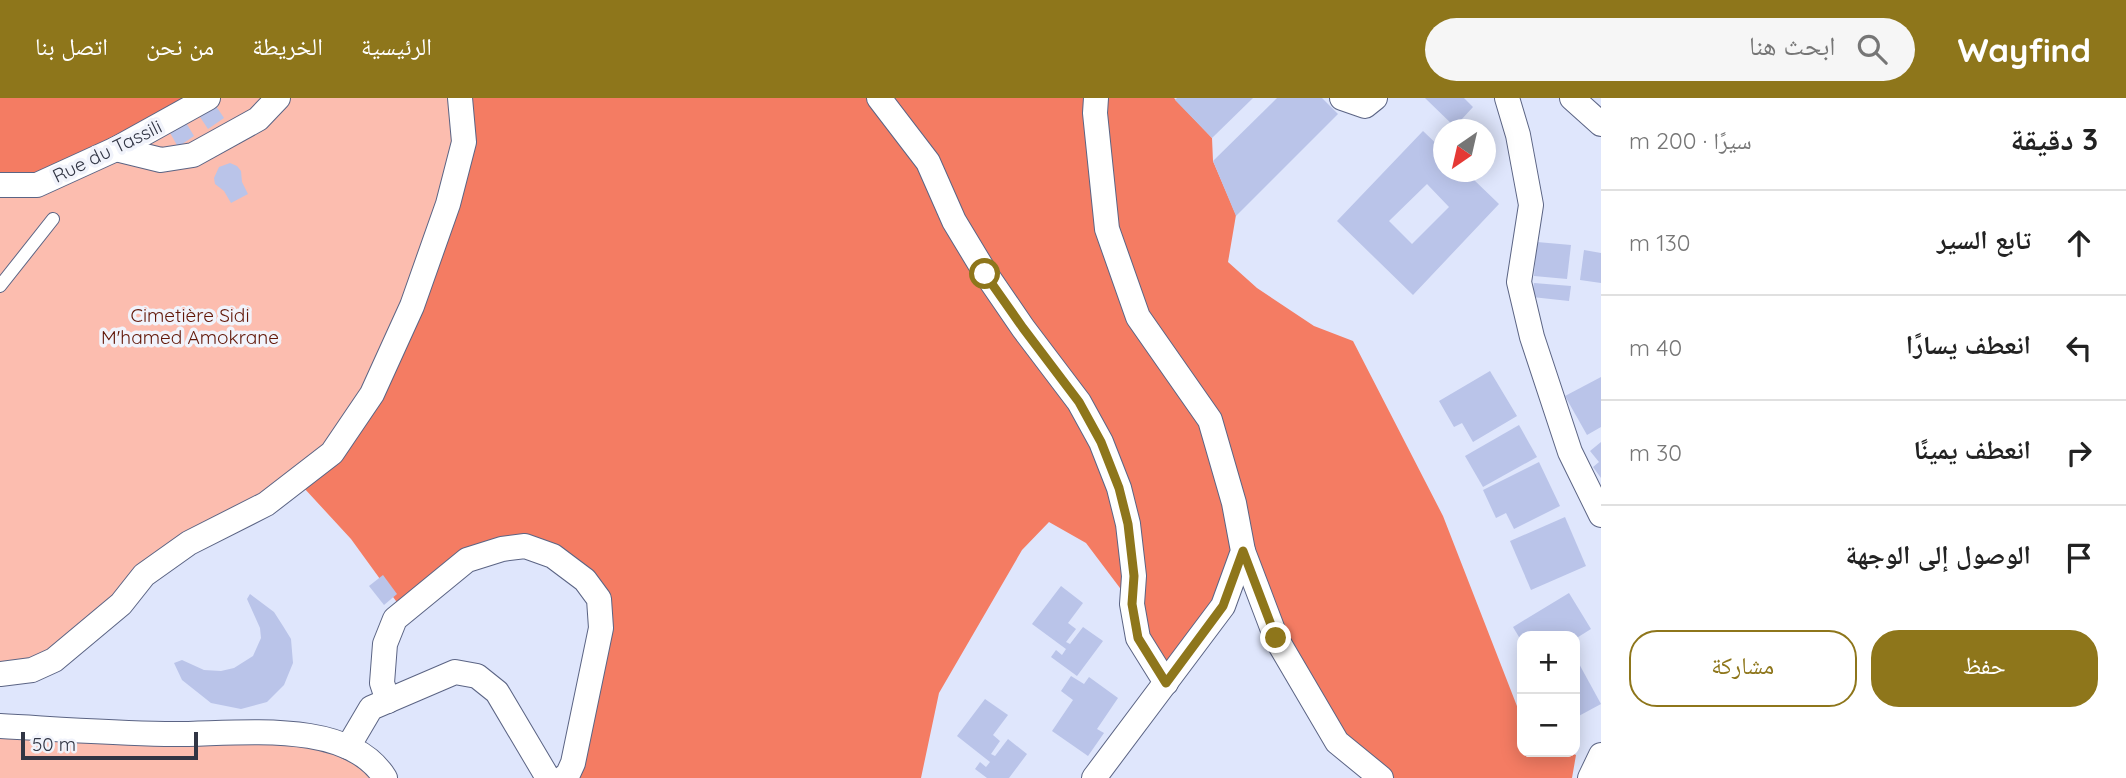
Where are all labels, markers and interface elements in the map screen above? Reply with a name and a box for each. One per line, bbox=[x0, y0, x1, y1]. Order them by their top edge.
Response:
search box bbox=[1425, 18, 1915, 81]
text: ابحث هنا bbox=[1749, 29, 1835, 62]
text: Wayfind bbox=[1957, 29, 2091, 70]
icon: search bbox=[1853, 30, 1891, 68]
text: اتصل بنا bbox=[35, 31, 108, 61]
text: من نحن bbox=[146, 31, 214, 61]
text: الخريطة bbox=[252, 31, 323, 61]
text: الرئيسية bbox=[361, 31, 432, 61]
street label: Rue du Tassili bbox=[48, 114, 166, 188]
north arrow bbox=[1433, 119, 1496, 182]
text: 3 دقيقة bbox=[2010, 120, 2098, 158]
text: سيرًا · 200 m bbox=[1629, 126, 1752, 155]
text: تابع السير bbox=[1937, 223, 2031, 256]
icon: ahead bbox=[2060, 224, 2098, 262]
text: 130 m bbox=[1629, 228, 1691, 257]
route start bbox=[969, 258, 1000, 289]
park label: Cimetière Sidi M'hamed Amokrane bbox=[101, 303, 279, 349]
text: انعطف يسارًا bbox=[1906, 328, 2031, 361]
icon: left bbox=[2060, 329, 2098, 367]
text: 40 m bbox=[1629, 333, 1682, 362]
text: انعطف يمينًا bbox=[1913, 433, 2031, 466]
icon: right bbox=[2060, 434, 2098, 472]
text: 30 m bbox=[1629, 438, 1682, 467]
text: الوصول إلى الوجهة bbox=[1845, 538, 2031, 571]
icon: arrive bbox=[2060, 539, 2098, 577]
route end bbox=[1260, 622, 1291, 653]
button: مشاركة bbox=[1629, 630, 1857, 707]
button: حفظ bbox=[1871, 630, 2098, 707]
map controls bbox=[1517, 631, 1580, 757]
button: + bbox=[1517, 631, 1580, 694]
button: − bbox=[1517, 694, 1580, 757]
scale bar bbox=[21, 729, 198, 761]
text: 50 m bbox=[32, 732, 76, 756]

